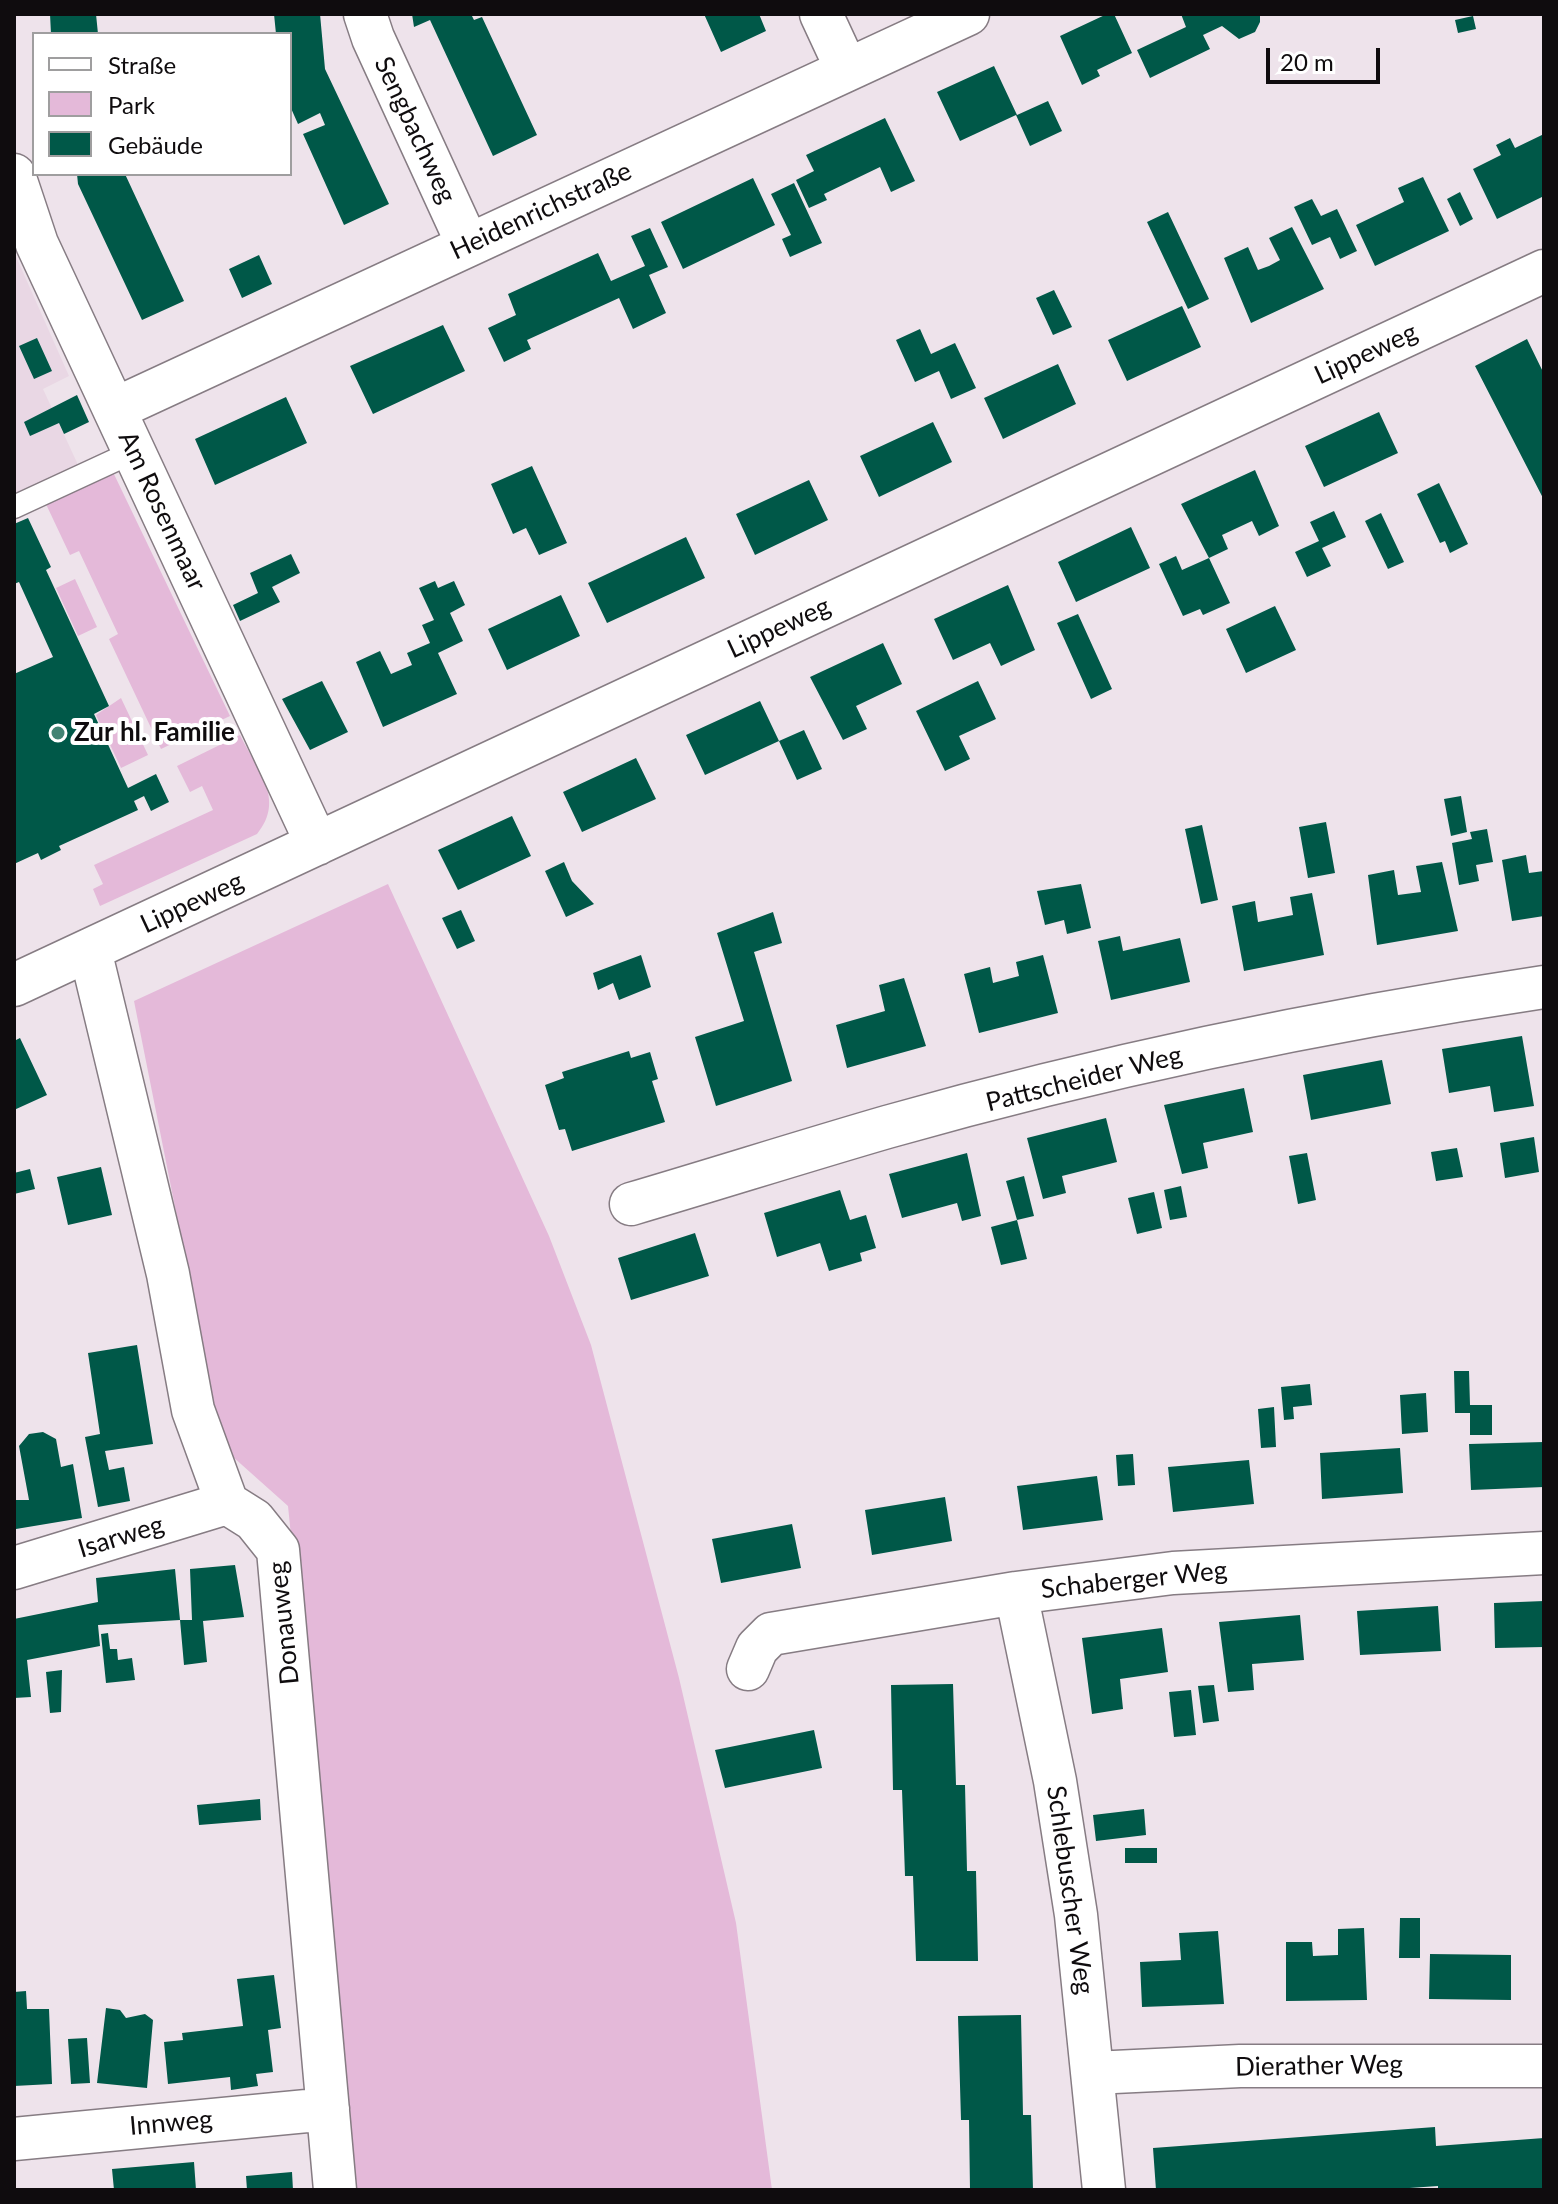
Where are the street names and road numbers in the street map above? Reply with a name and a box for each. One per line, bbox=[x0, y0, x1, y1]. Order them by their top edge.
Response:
street label: Sengbachweg bbox=[368, 52, 462, 208]
street label: Heidenrichstraße bbox=[445, 155, 637, 267]
street label: Lippeweg bbox=[1310, 317, 1422, 391]
street label: Am Rosenmaar bbox=[112, 426, 212, 596]
street label: Lippeweg bbox=[723, 591, 835, 665]
street label: Lippeweg bbox=[136, 866, 248, 940]
street label: Pattscheider Weg bbox=[983, 1040, 1185, 1118]
street label: Isarweg bbox=[74, 1509, 168, 1565]
street label: Schaberger Weg bbox=[1039, 1555, 1229, 1605]
street label: Donauweg bbox=[262, 1560, 306, 1686]
street label: Schlebuscher Weg bbox=[1040, 1784, 1100, 1996]
street label: Dierather Weg bbox=[1235, 2049, 1403, 2083]
street label: Innweg bbox=[128, 2104, 214, 2142]

